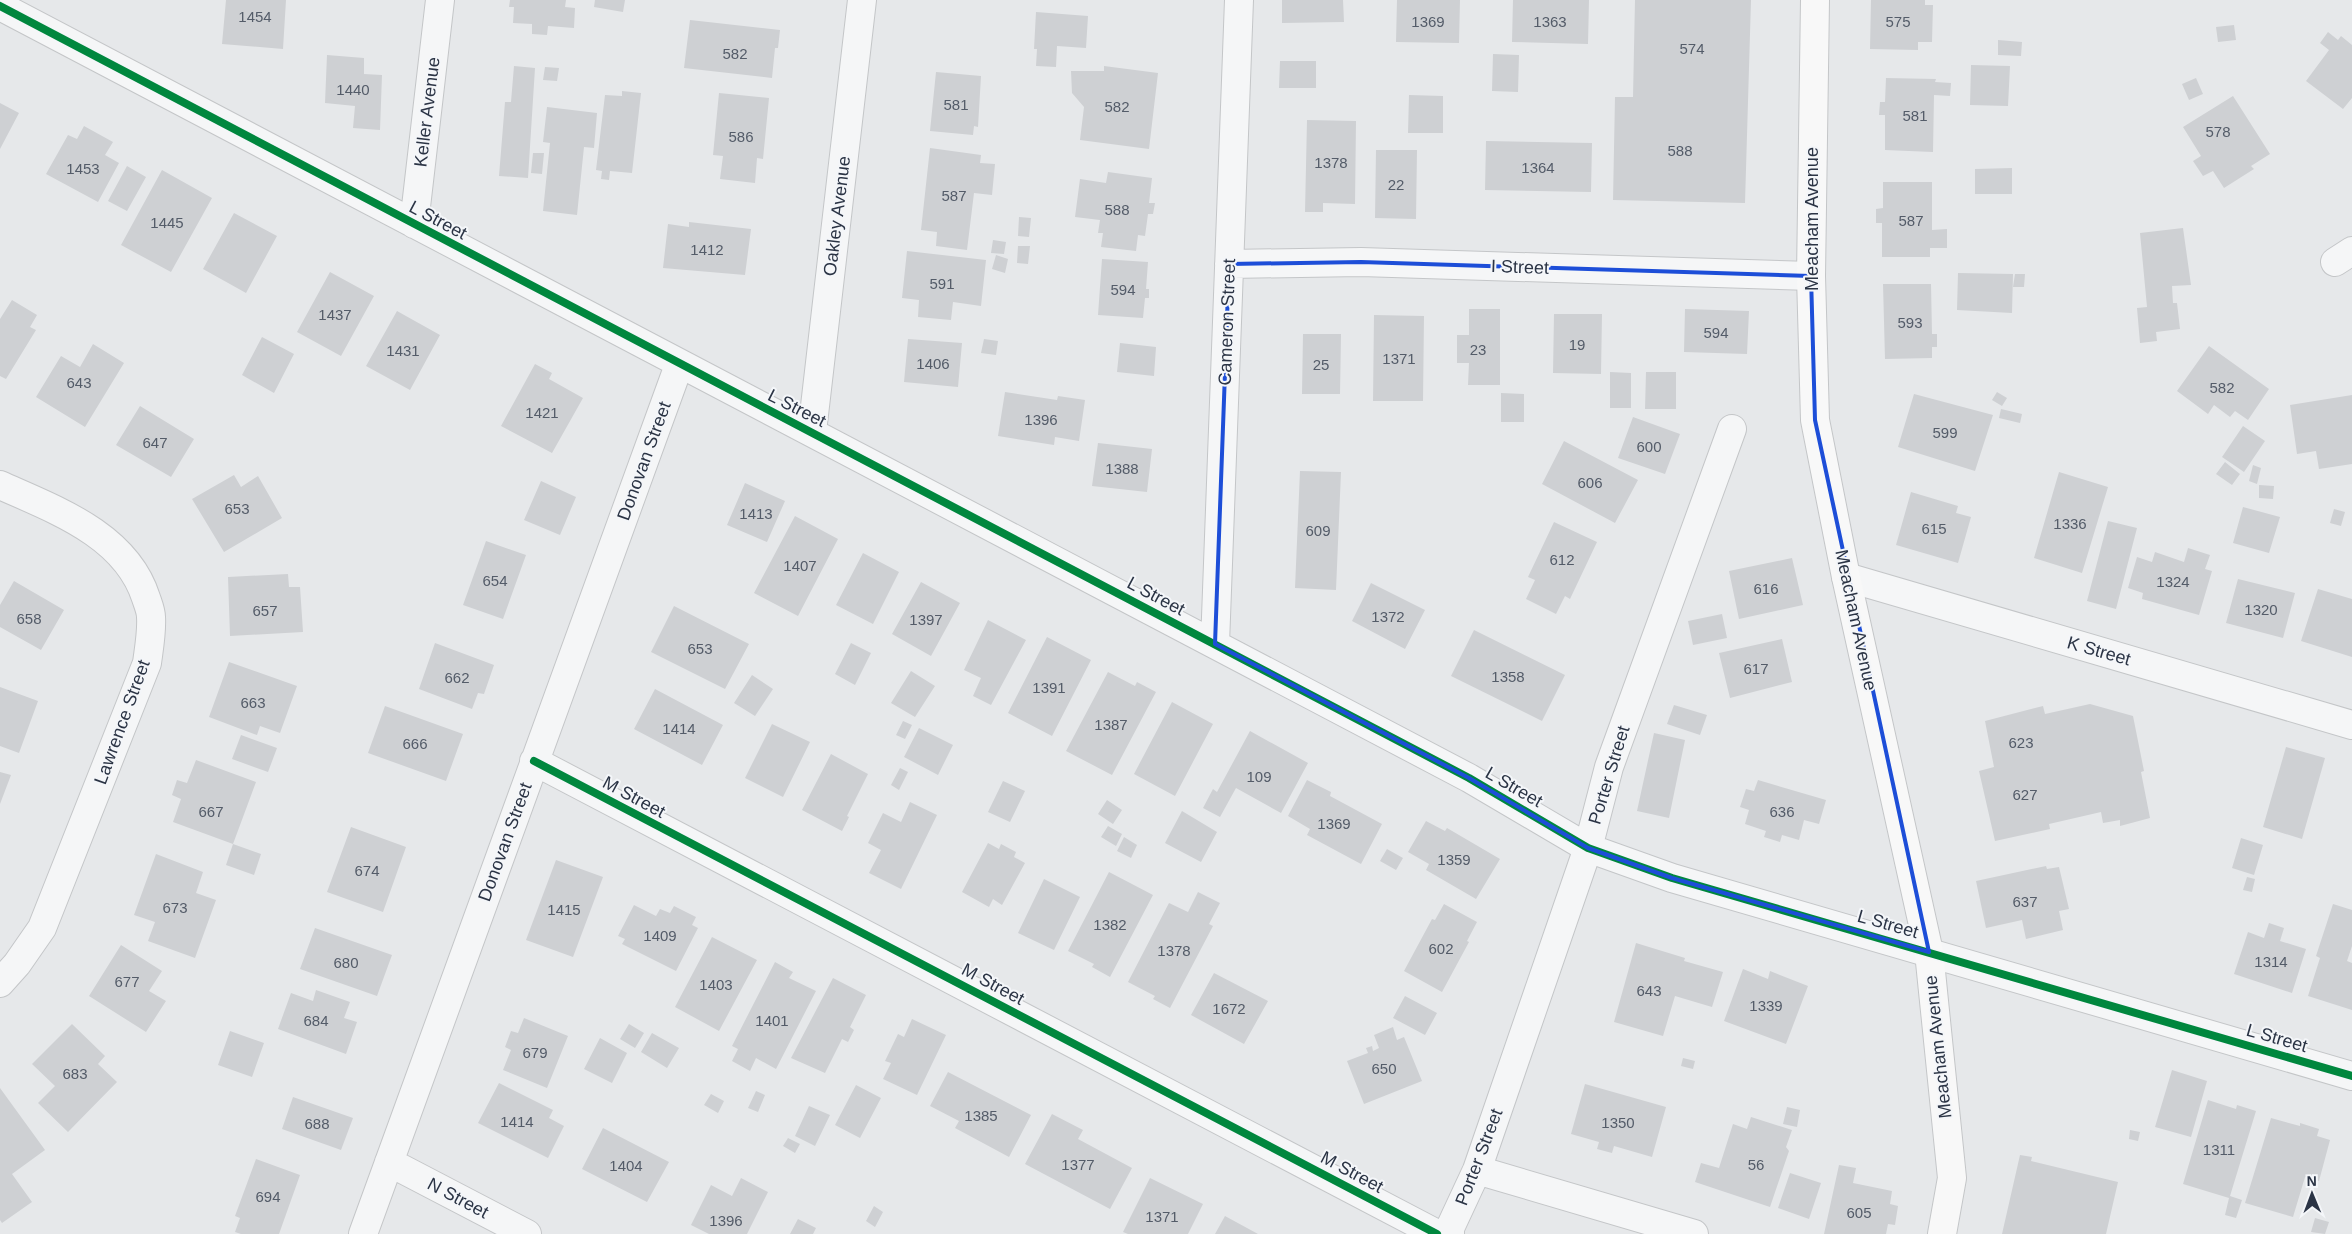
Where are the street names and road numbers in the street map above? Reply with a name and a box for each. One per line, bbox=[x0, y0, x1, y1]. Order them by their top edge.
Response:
street label: Keller Avenue bbox=[410, 56, 444, 168]
street label: Meacham Avenue bbox=[1802, 147, 1822, 291]
street label: Oakley Avenue bbox=[820, 155, 854, 277]
street label: L Street bbox=[406, 197, 470, 243]
street label: I Street bbox=[1491, 256, 1549, 278]
street label: Cameron Street bbox=[1215, 258, 1239, 386]
street label: L Street bbox=[765, 385, 829, 431]
street label: Donovan Street bbox=[613, 399, 675, 523]
street label: Meacham Avenue bbox=[1831, 548, 1881, 692]
street label: L Street bbox=[1124, 573, 1188, 619]
street label: K Street bbox=[2065, 632, 2133, 670]
street label: Lawrence Street bbox=[90, 657, 154, 787]
street label: Porter Street bbox=[1585, 723, 1633, 827]
street label: L Street bbox=[1482, 763, 1546, 811]
street label: M Street bbox=[599, 772, 669, 822]
street label: Donovan Street bbox=[474, 780, 536, 904]
street label: L Street bbox=[1855, 906, 1921, 942]
street label: M Street bbox=[958, 959, 1028, 1009]
street label: Meacham Avenue bbox=[1921, 974, 1955, 1120]
street label: L Street bbox=[2244, 1020, 2310, 1056]
street label: Porter Street bbox=[1451, 1106, 1507, 1208]
street label: M Street bbox=[1317, 1147, 1387, 1197]
street label: N Street bbox=[424, 1174, 492, 1222]

